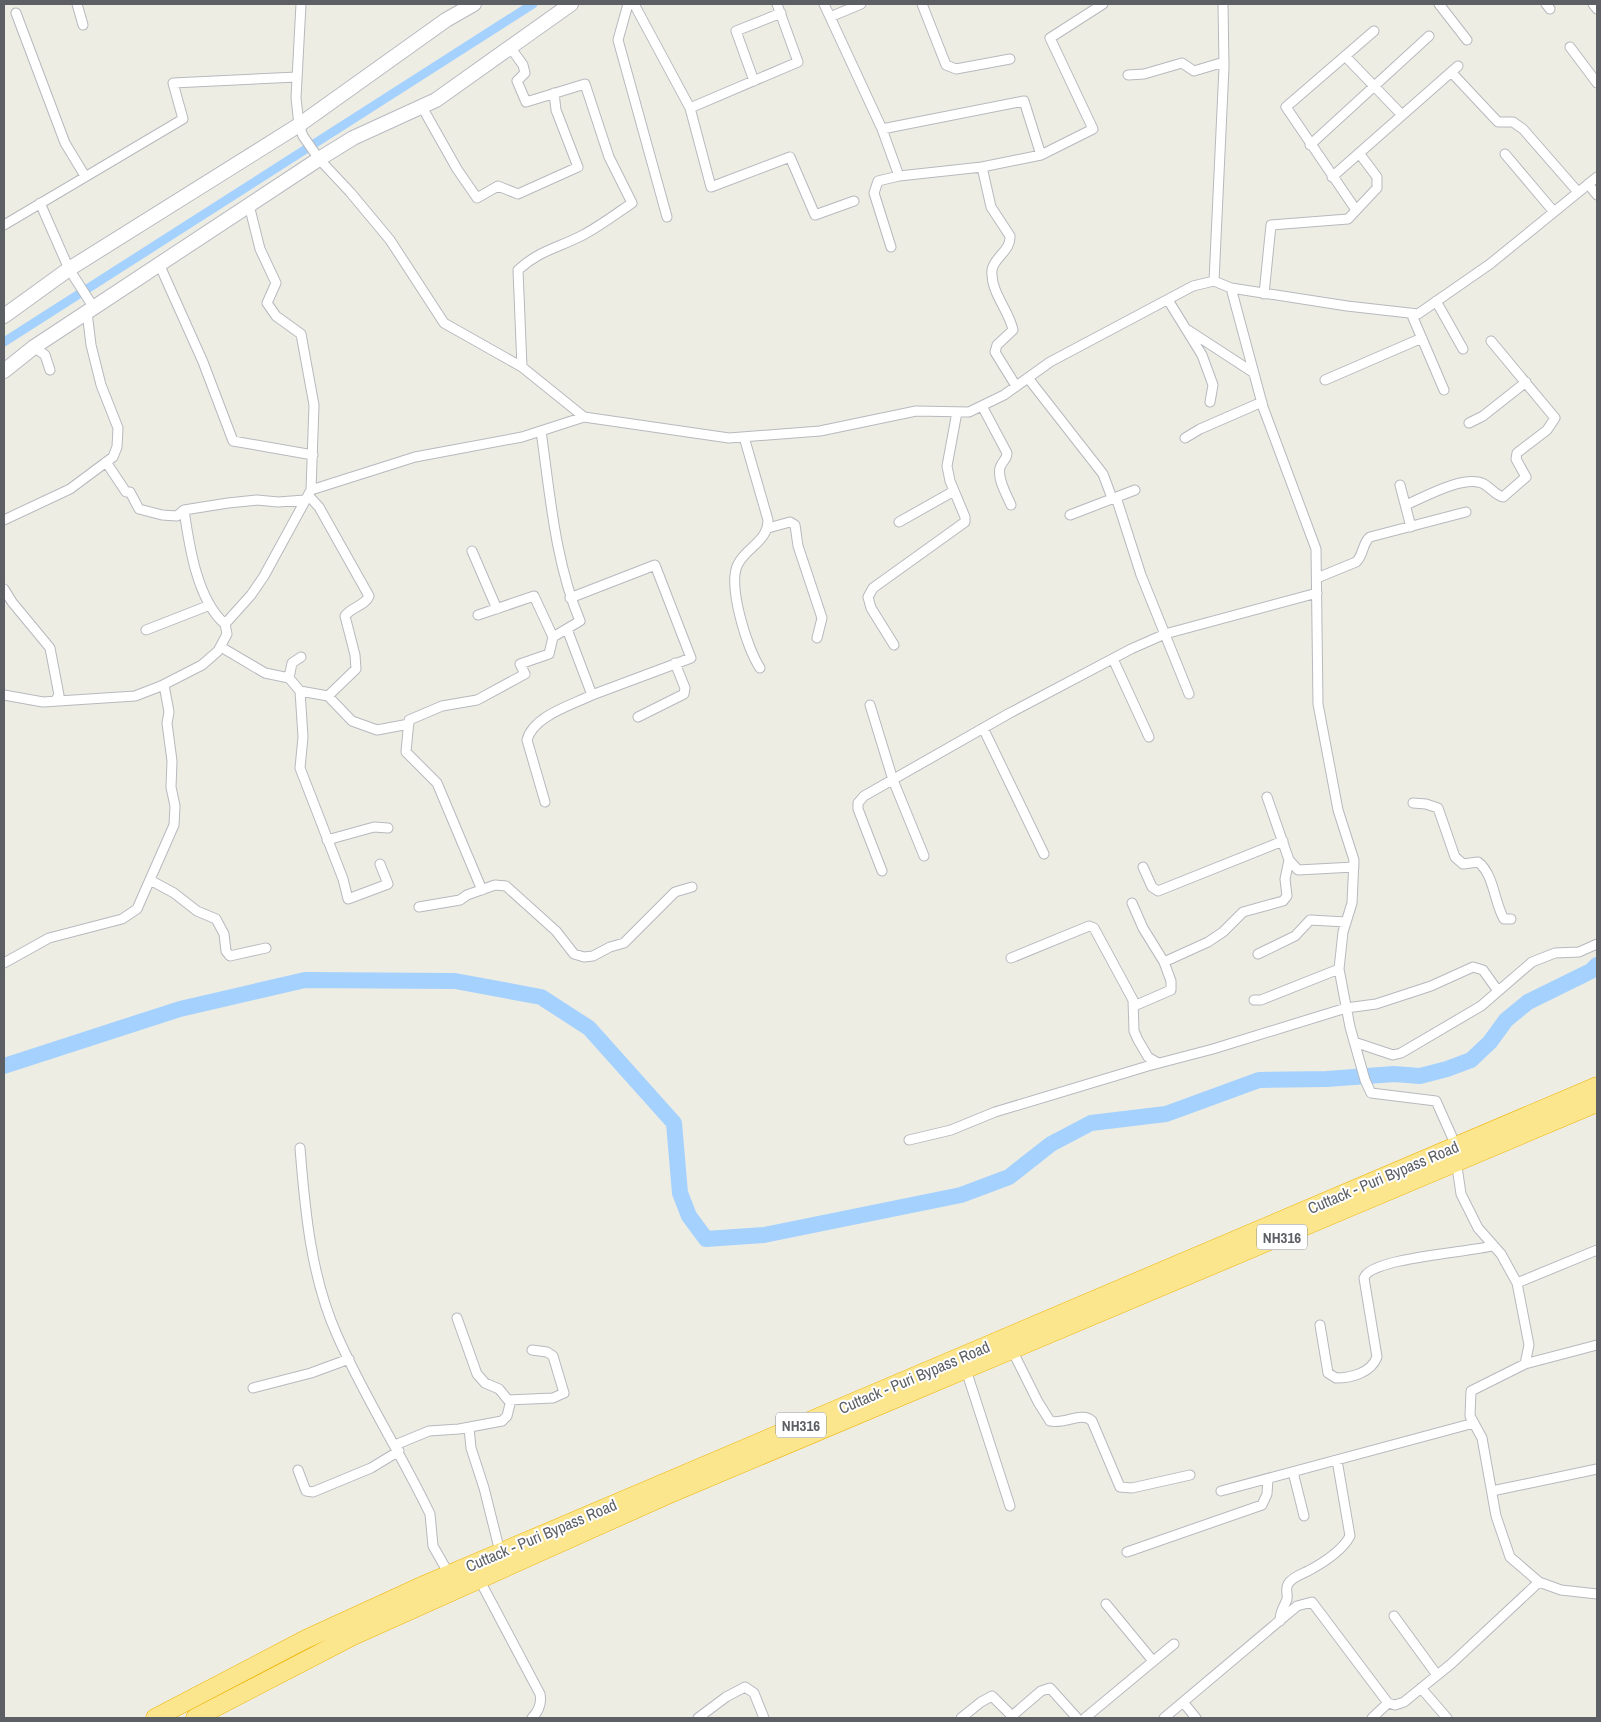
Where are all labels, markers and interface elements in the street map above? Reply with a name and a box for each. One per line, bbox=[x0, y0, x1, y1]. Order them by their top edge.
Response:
street label: Cuttack - Puri Bypass Road bbox=[1304, 1135, 1462, 1219]
road number: NH316 bbox=[1257, 1224, 1307, 1250]
street label: Cuttack - Puri Bypass Road bbox=[835, 1335, 993, 1419]
road number: NH316 bbox=[776, 1412, 826, 1438]
street label: Cuttack - Puri Bypass Road bbox=[462, 1493, 620, 1577]

